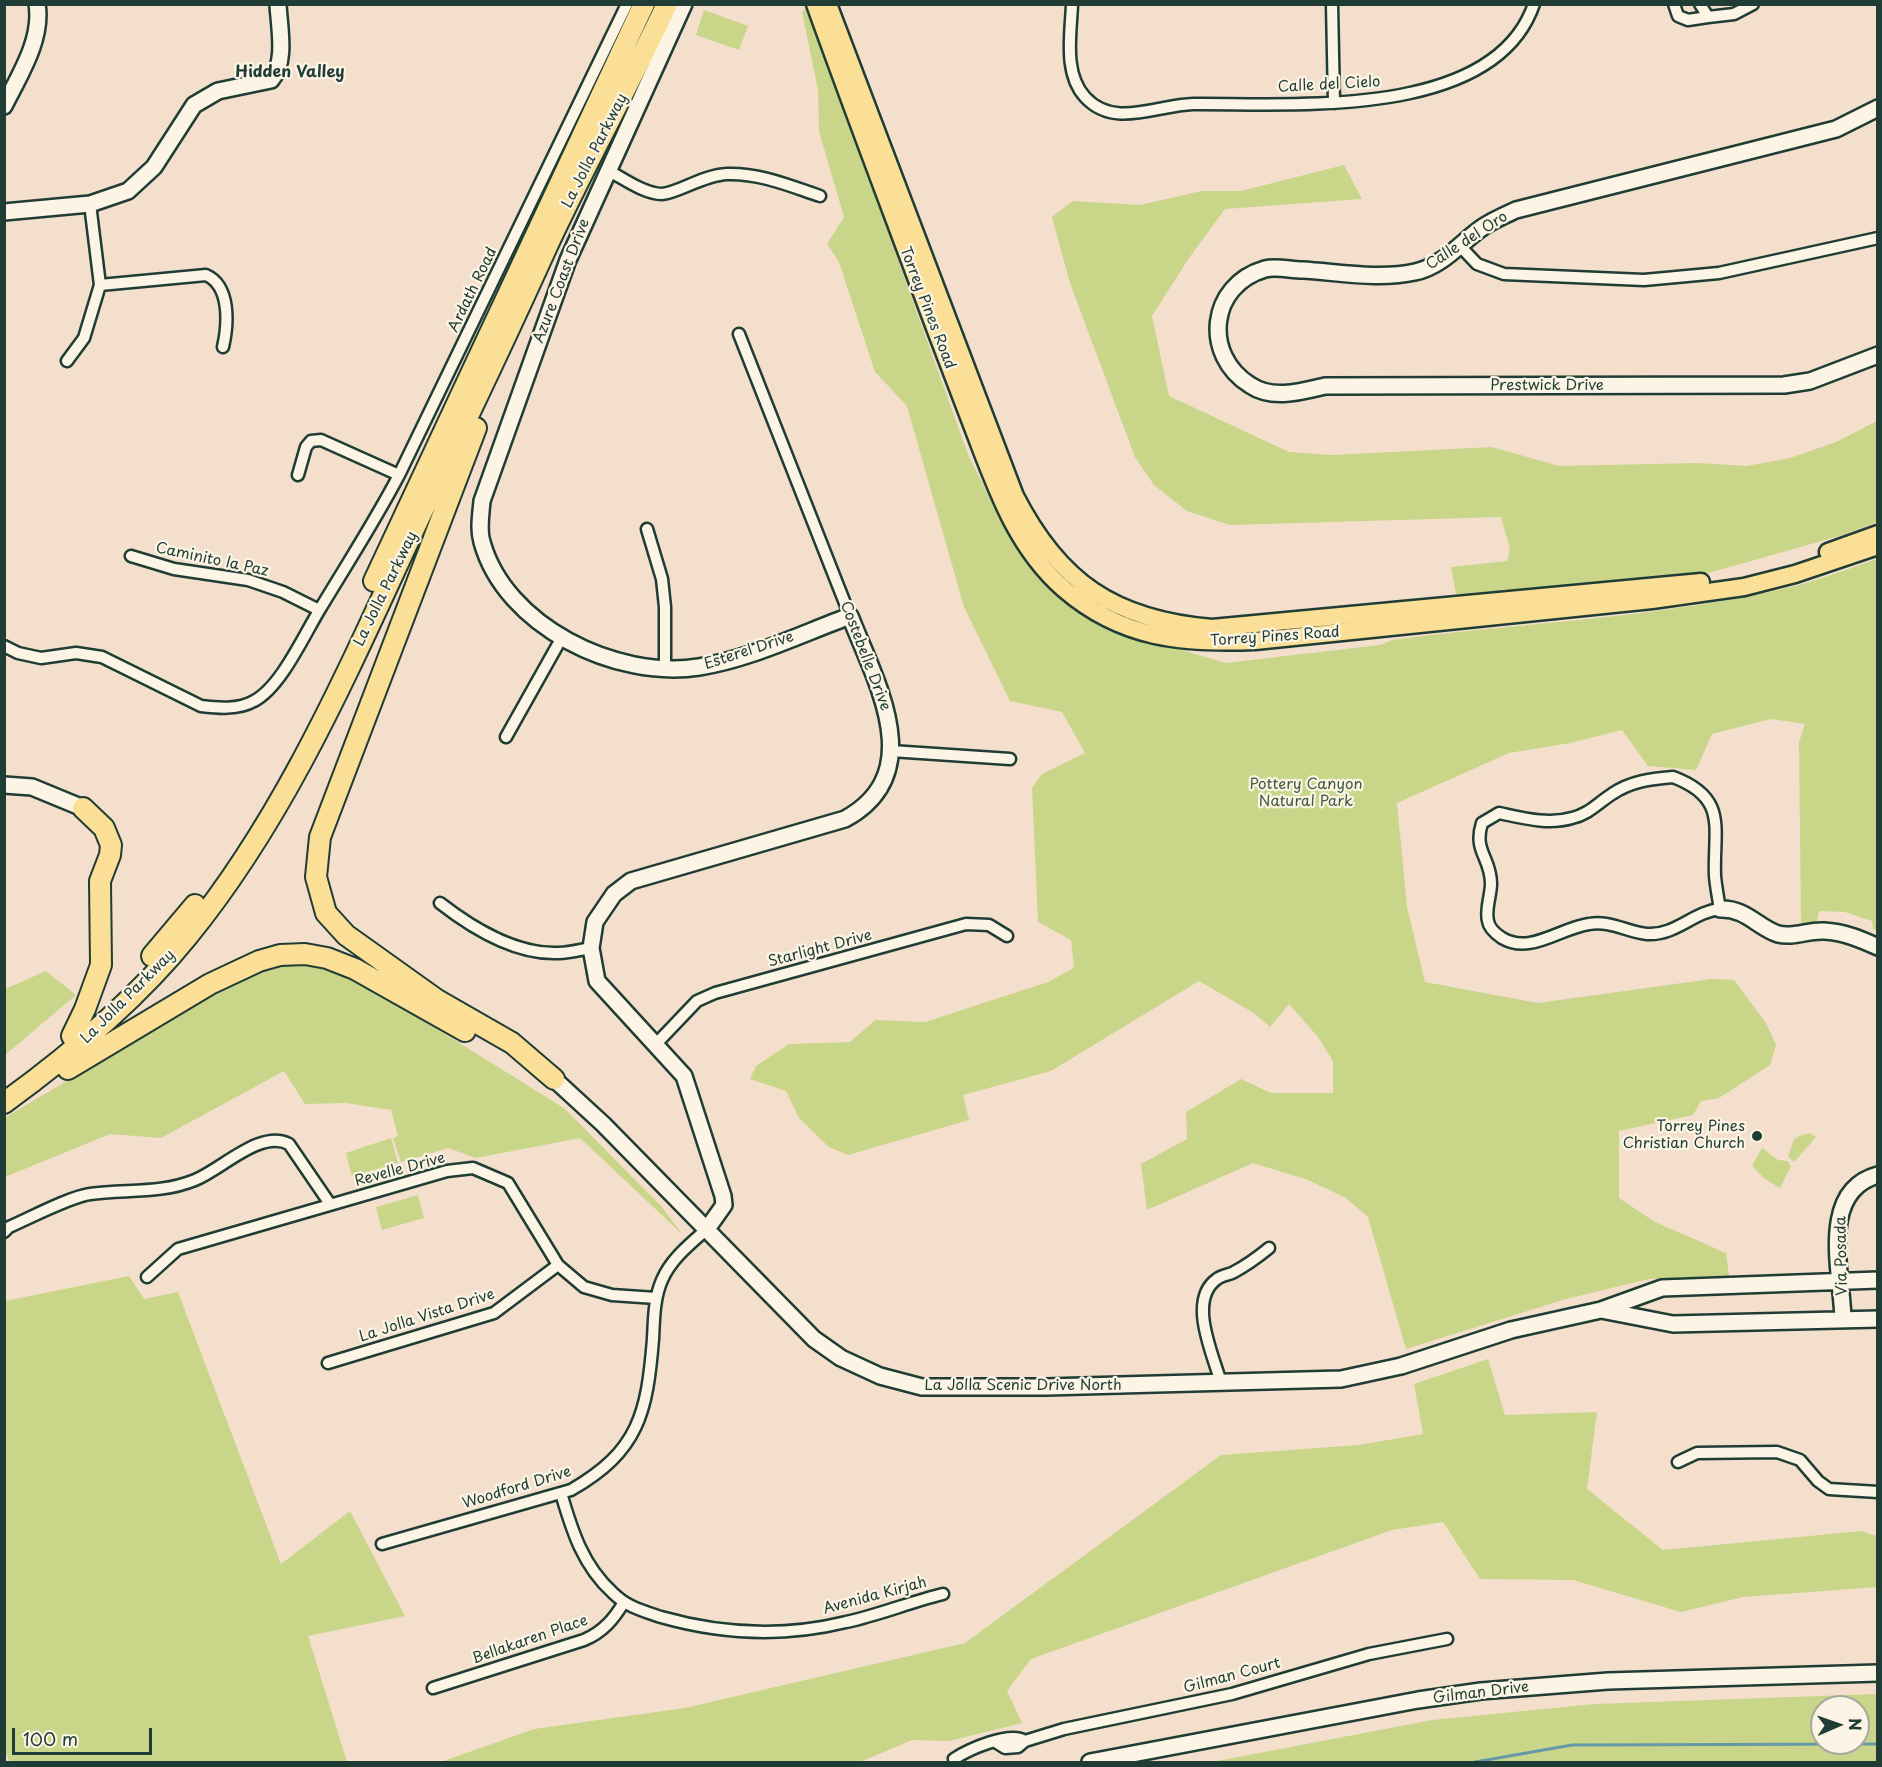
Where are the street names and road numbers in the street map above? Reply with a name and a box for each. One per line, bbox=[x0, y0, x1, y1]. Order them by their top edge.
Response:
street label: Calle del Cielo bbox=[1277, 73, 1381, 97]
street label: La Jolla Parkway bbox=[558, 91, 632, 211]
street label: Calle del Oro bbox=[1423, 208, 1511, 274]
street label: Azure Coast Drive bbox=[530, 216, 594, 346]
street label: Torrey Pines Road bbox=[895, 244, 959, 372]
street label: Ardath Road bbox=[445, 245, 501, 335]
street label: Prestwick Drive bbox=[1490, 377, 1604, 395]
street label: La Jolla Parkway bbox=[350, 529, 422, 649]
street label: Caminito la Paz bbox=[154, 539, 270, 581]
street label: Costebelle Drive bbox=[836, 599, 894, 713]
street label: Torrey Pines Road bbox=[1210, 623, 1340, 651]
street label: Esterel Drive bbox=[702, 628, 796, 674]
street label: Starlight Drive bbox=[766, 927, 874, 971]
street label: La Jolla Parkway bbox=[77, 946, 179, 1048]
street label: Revelle Drive bbox=[353, 1149, 447, 1191]
street label: Via Posada bbox=[1832, 1216, 1852, 1296]
street label: La Jolla Vista Drive bbox=[357, 1286, 497, 1346]
street label: La Jolla Scenic Drive North bbox=[924, 1377, 1122, 1395]
street label: Woodford Drive bbox=[460, 1463, 574, 1513]
street label: Avenida Kirjah bbox=[821, 1574, 929, 1618]
street label: Bellakaren Place bbox=[470, 1612, 590, 1668]
street label: Gilman Court bbox=[1182, 1654, 1282, 1698]
street label: Gilman Drive bbox=[1432, 1678, 1530, 1708]

